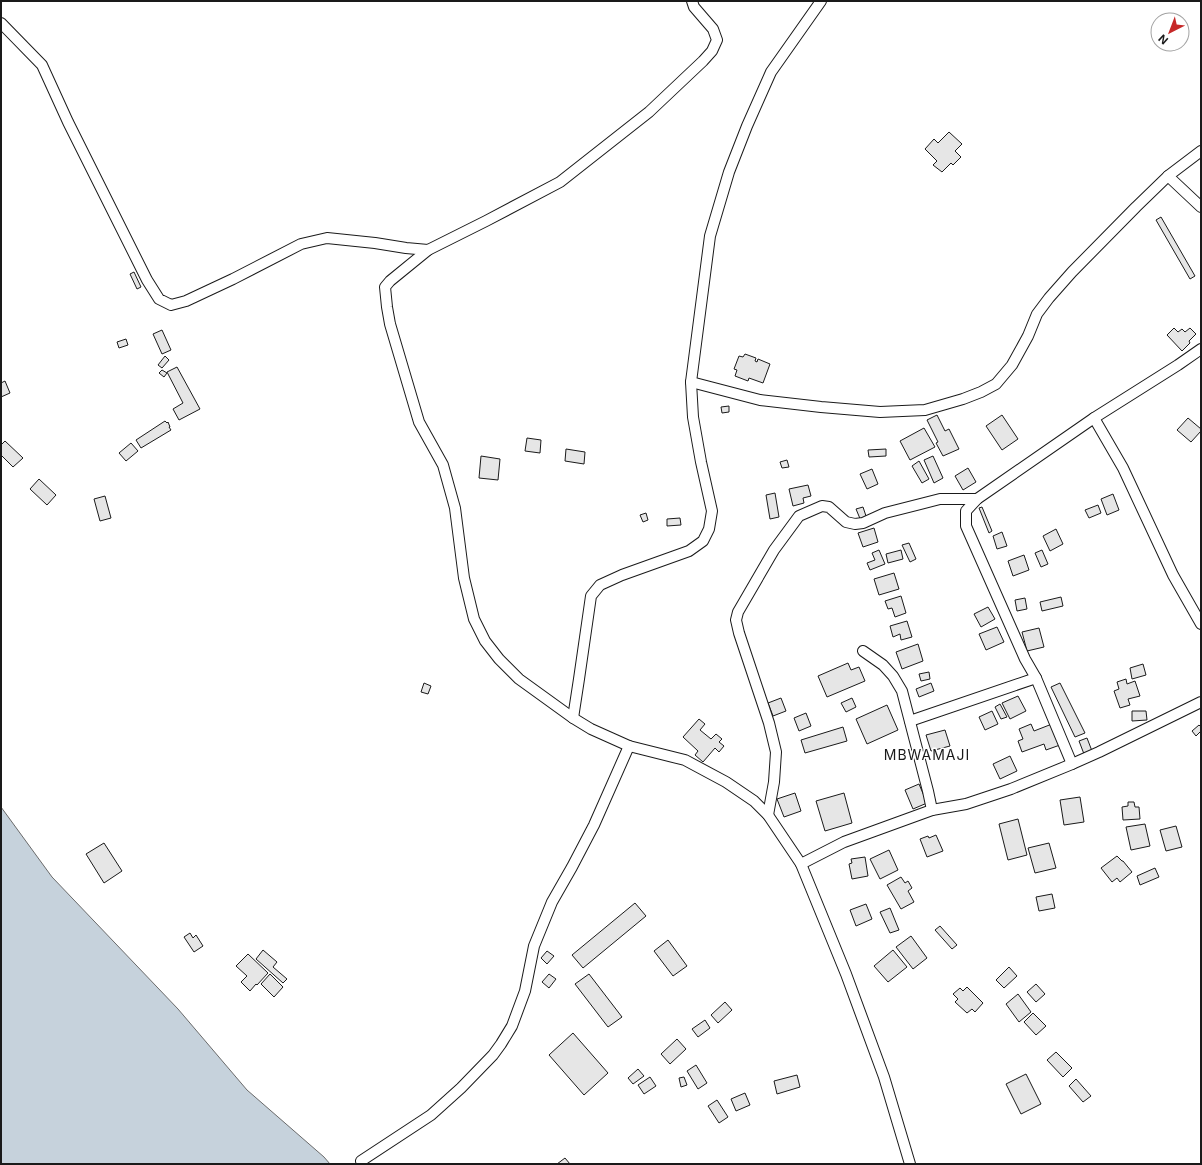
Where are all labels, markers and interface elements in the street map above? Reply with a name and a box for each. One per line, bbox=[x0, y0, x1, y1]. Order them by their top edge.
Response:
north arrow bbox=[1150, 12, 1190, 52]
text: N bbox=[1156, 31, 1171, 47]
district label: MBWAMAJI bbox=[884, 746, 970, 763]

